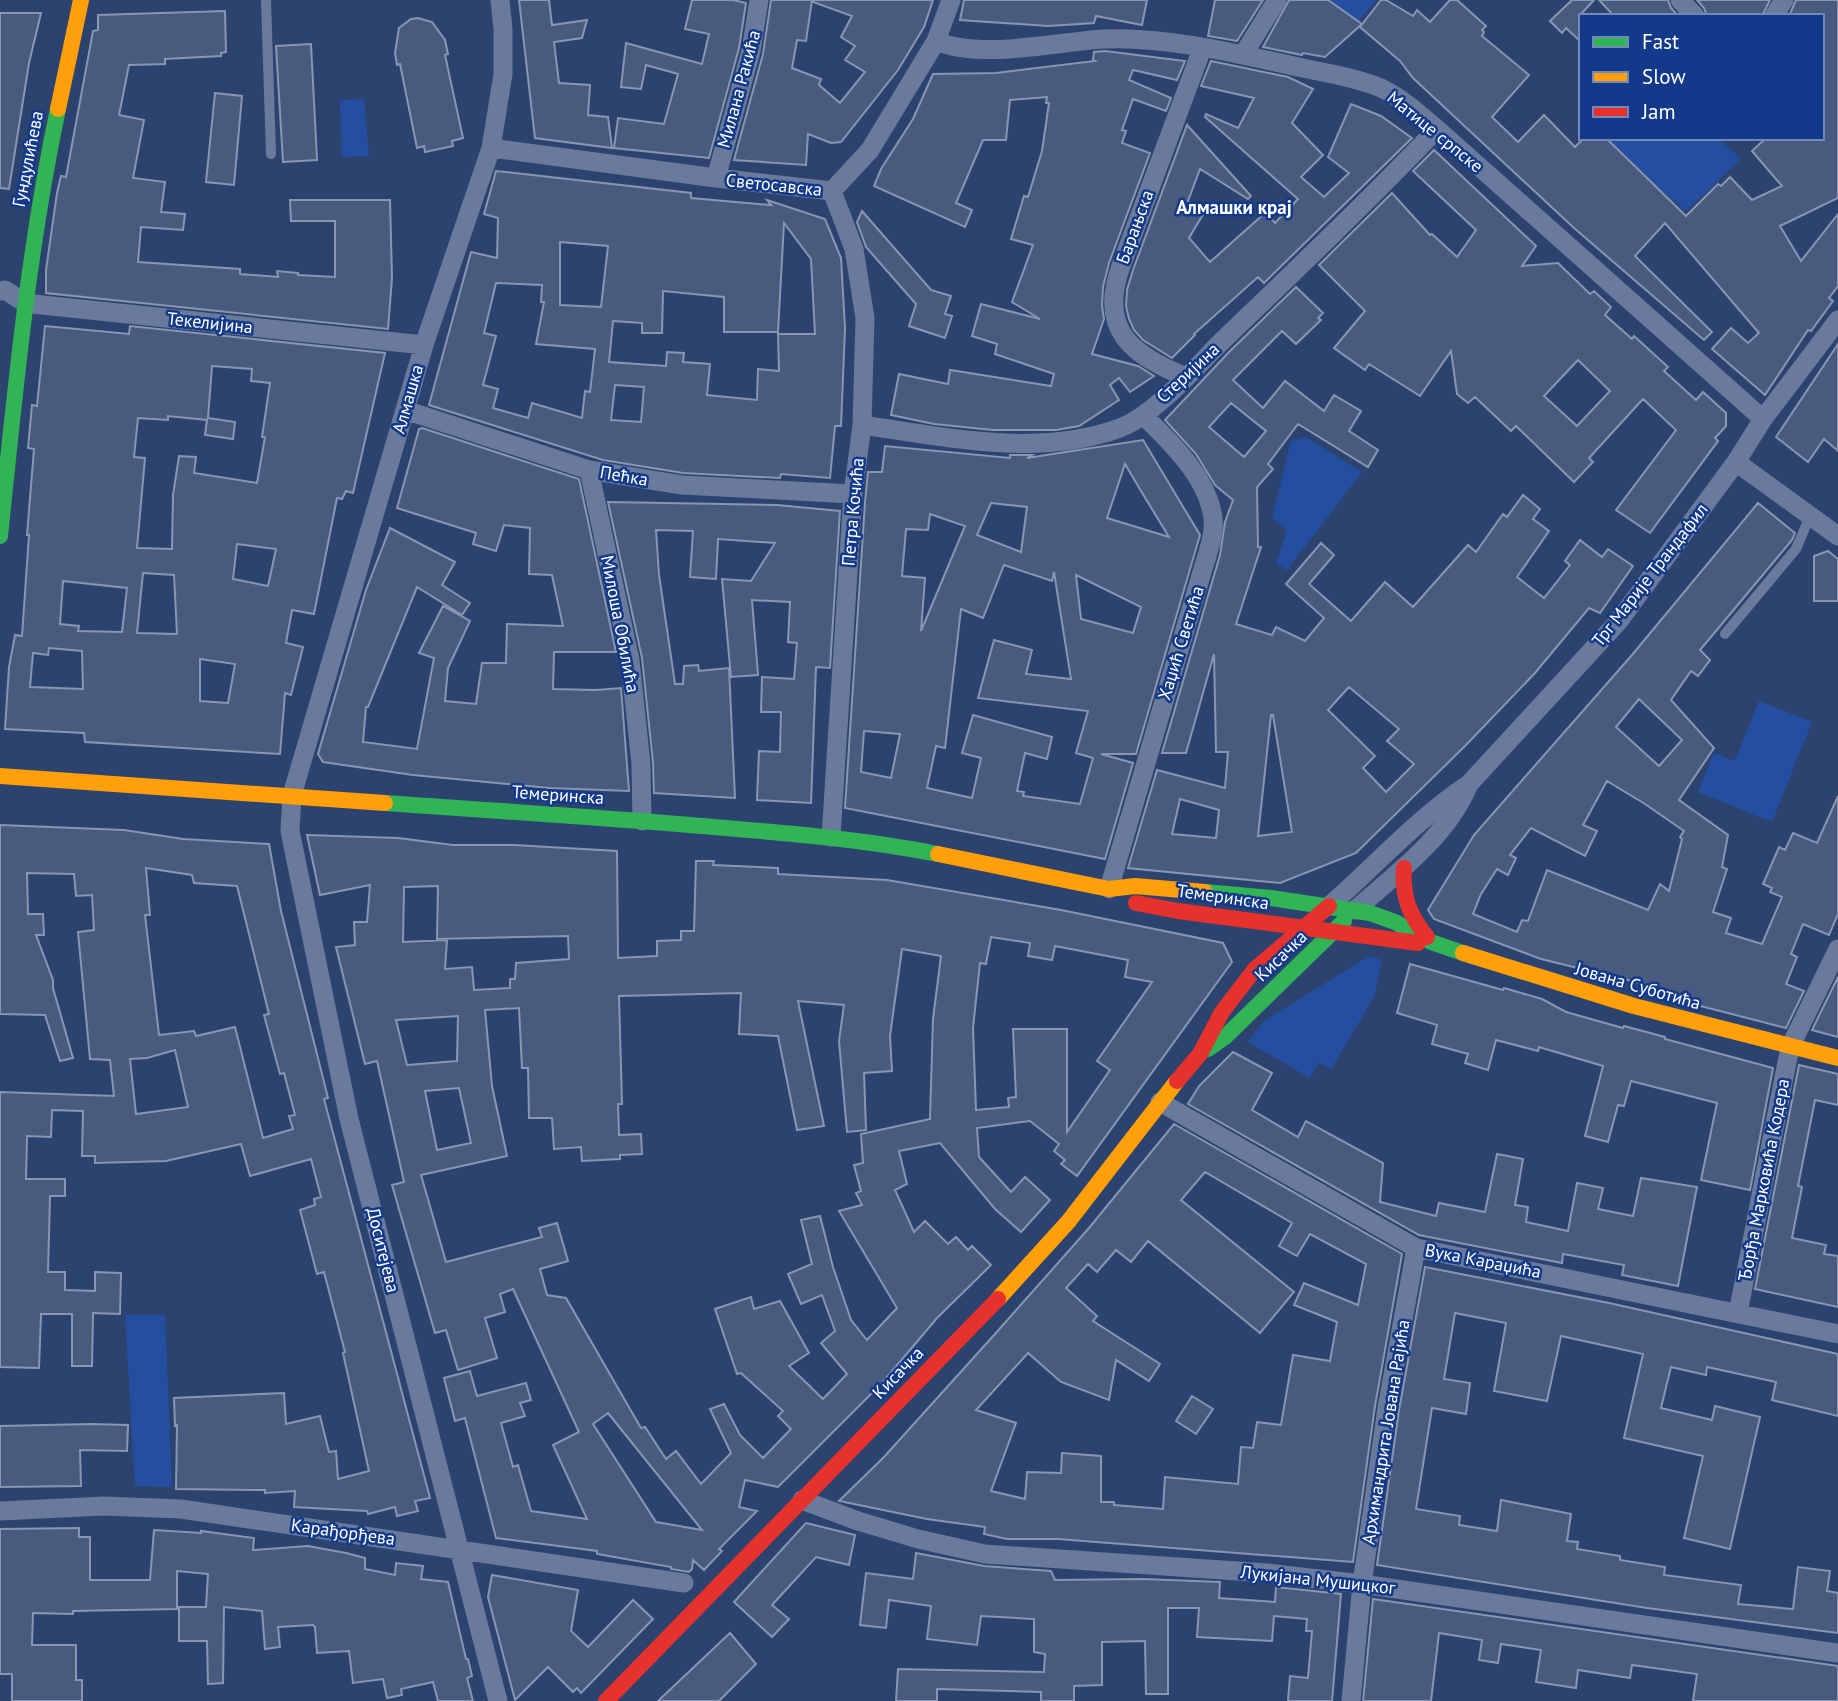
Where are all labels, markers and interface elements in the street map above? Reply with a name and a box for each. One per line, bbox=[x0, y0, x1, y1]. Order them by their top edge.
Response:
legend bbox=[1579, 14, 1824, 140]
street label: Милана Ракића bbox=[712, 27, 765, 150]
text: Fast bbox=[1642, 28, 1679, 55]
text: Slow bbox=[1642, 63, 1686, 90]
street label: Матице српске bbox=[1383, 86, 1488, 177]
text: Jam bbox=[1641, 98, 1676, 125]
street label: Гундулићева bbox=[7, 109, 48, 209]
street label: Светосавска bbox=[725, 168, 823, 201]
street label: Барањска bbox=[1111, 187, 1158, 267]
district label: Алмашки крај bbox=[1176, 195, 1292, 219]
street label: Текелијина bbox=[166, 307, 254, 338]
street label: Стеријина bbox=[1151, 338, 1224, 408]
street label: Алмашка bbox=[387, 362, 428, 436]
street label: Петра Кочића bbox=[836, 457, 869, 567]
street label: Пећка bbox=[598, 460, 650, 491]
street label: Трг Марије Трандафил bbox=[1586, 498, 1713, 651]
street label: Милоша Обилића bbox=[596, 553, 645, 694]
street label: Хаџић Светића bbox=[1152, 583, 1209, 703]
street label: Темеринска bbox=[511, 780, 605, 809]
street label: Темеринска bbox=[1176, 879, 1270, 914]
street label: Кисачка bbox=[1250, 925, 1312, 986]
street label: Јована Суботића bbox=[1572, 956, 1704, 1014]
street label: Ђорђа Марковића Кодера bbox=[1733, 1076, 1794, 1283]
street label: Доситејева bbox=[362, 1205, 405, 1295]
street label: Вука Караџића bbox=[1423, 1238, 1543, 1283]
street label: Архимандрита Јована Рајића bbox=[1356, 1318, 1415, 1546]
street label: Кисачка bbox=[867, 1342, 928, 1404]
street label: Карађорђева bbox=[290, 1513, 397, 1550]
street label: Лукијана Мушицког bbox=[1239, 1560, 1397, 1599]

